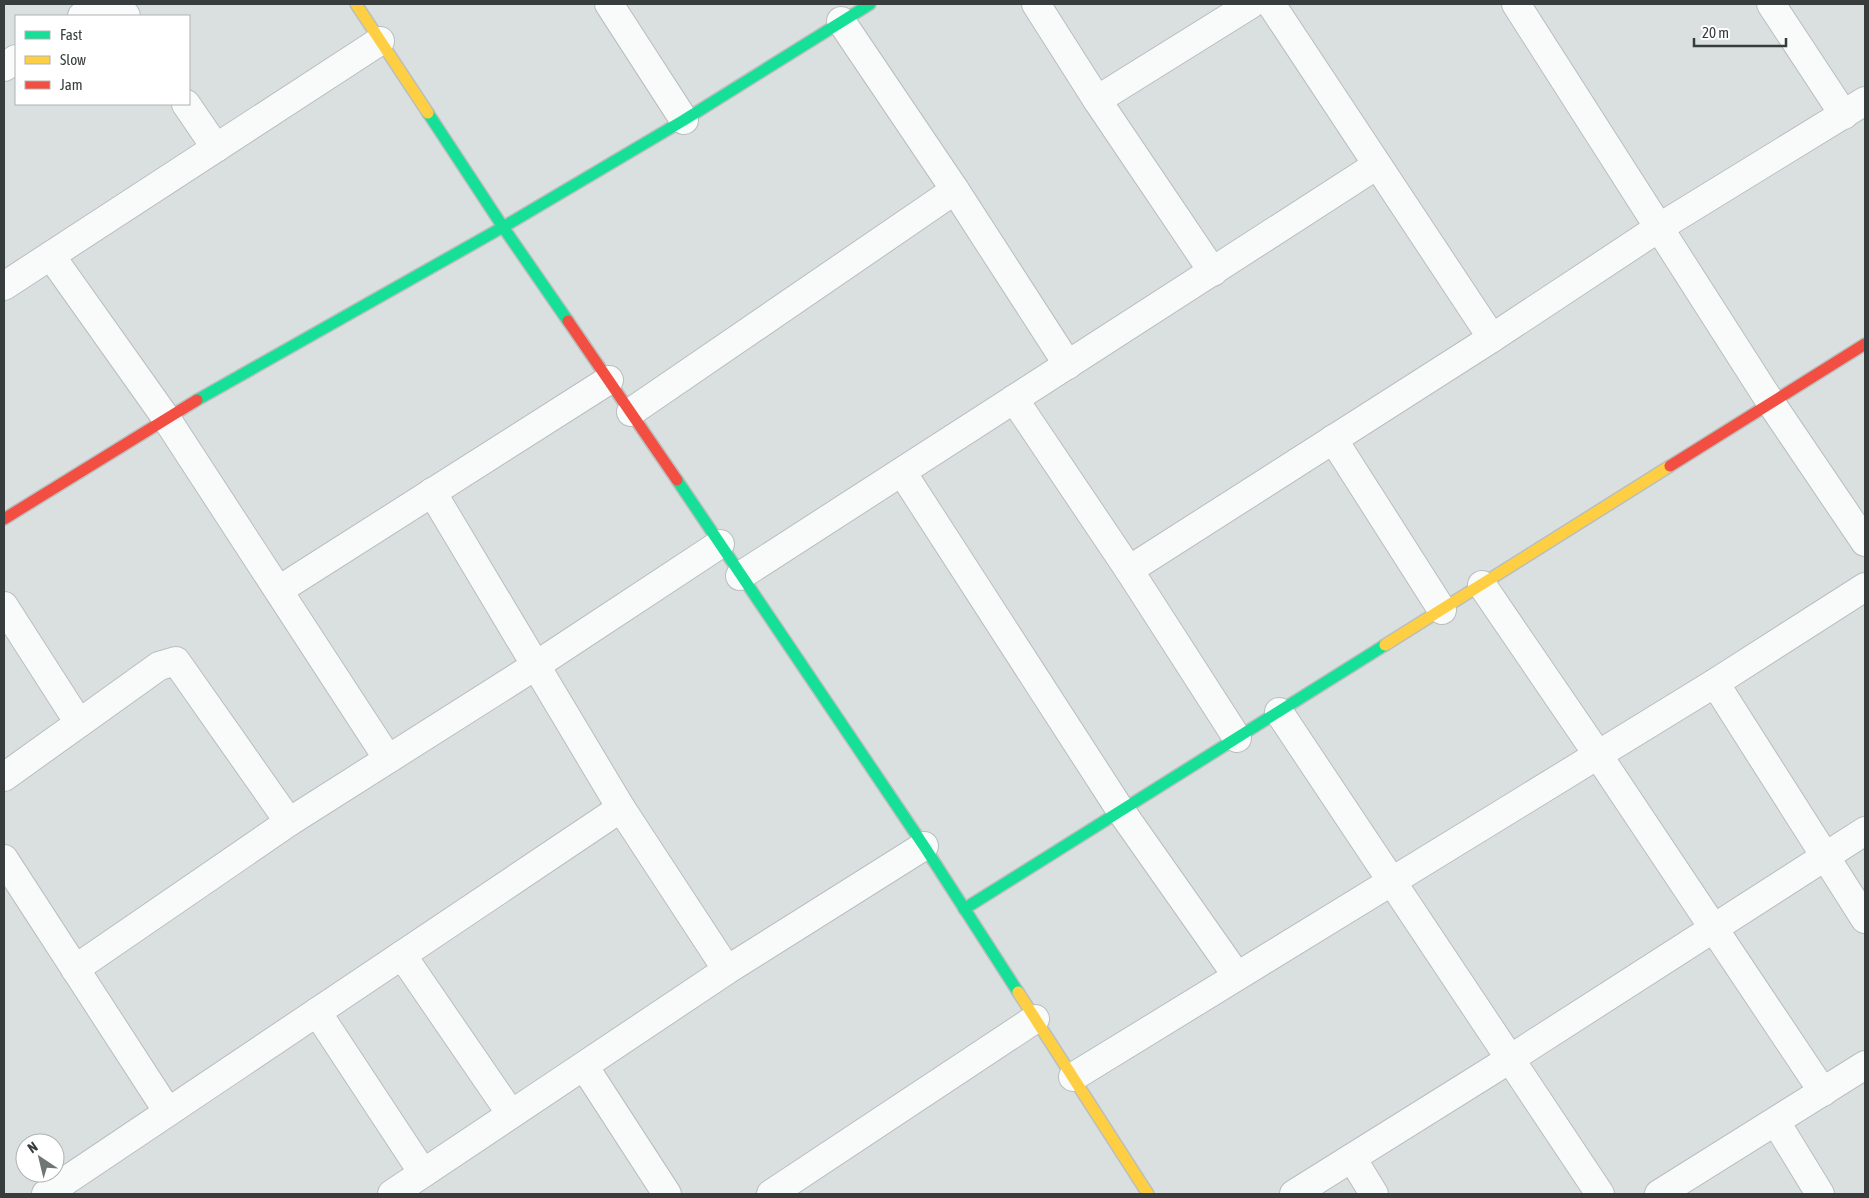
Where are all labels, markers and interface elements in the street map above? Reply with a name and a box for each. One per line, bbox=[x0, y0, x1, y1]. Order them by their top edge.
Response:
legend bbox=[15, 15, 190, 105]
scale bar bbox=[1694, 15, 1786, 47]
text: 20 m bbox=[1702, 24, 1729, 41]
text: Fast bbox=[60, 26, 82, 43]
text: Slow bbox=[60, 51, 86, 68]
text: Jam bbox=[60, 76, 83, 93]
north arrow bbox=[15, 1133, 65, 1183]
text: N bbox=[25, 1138, 41, 1156]

